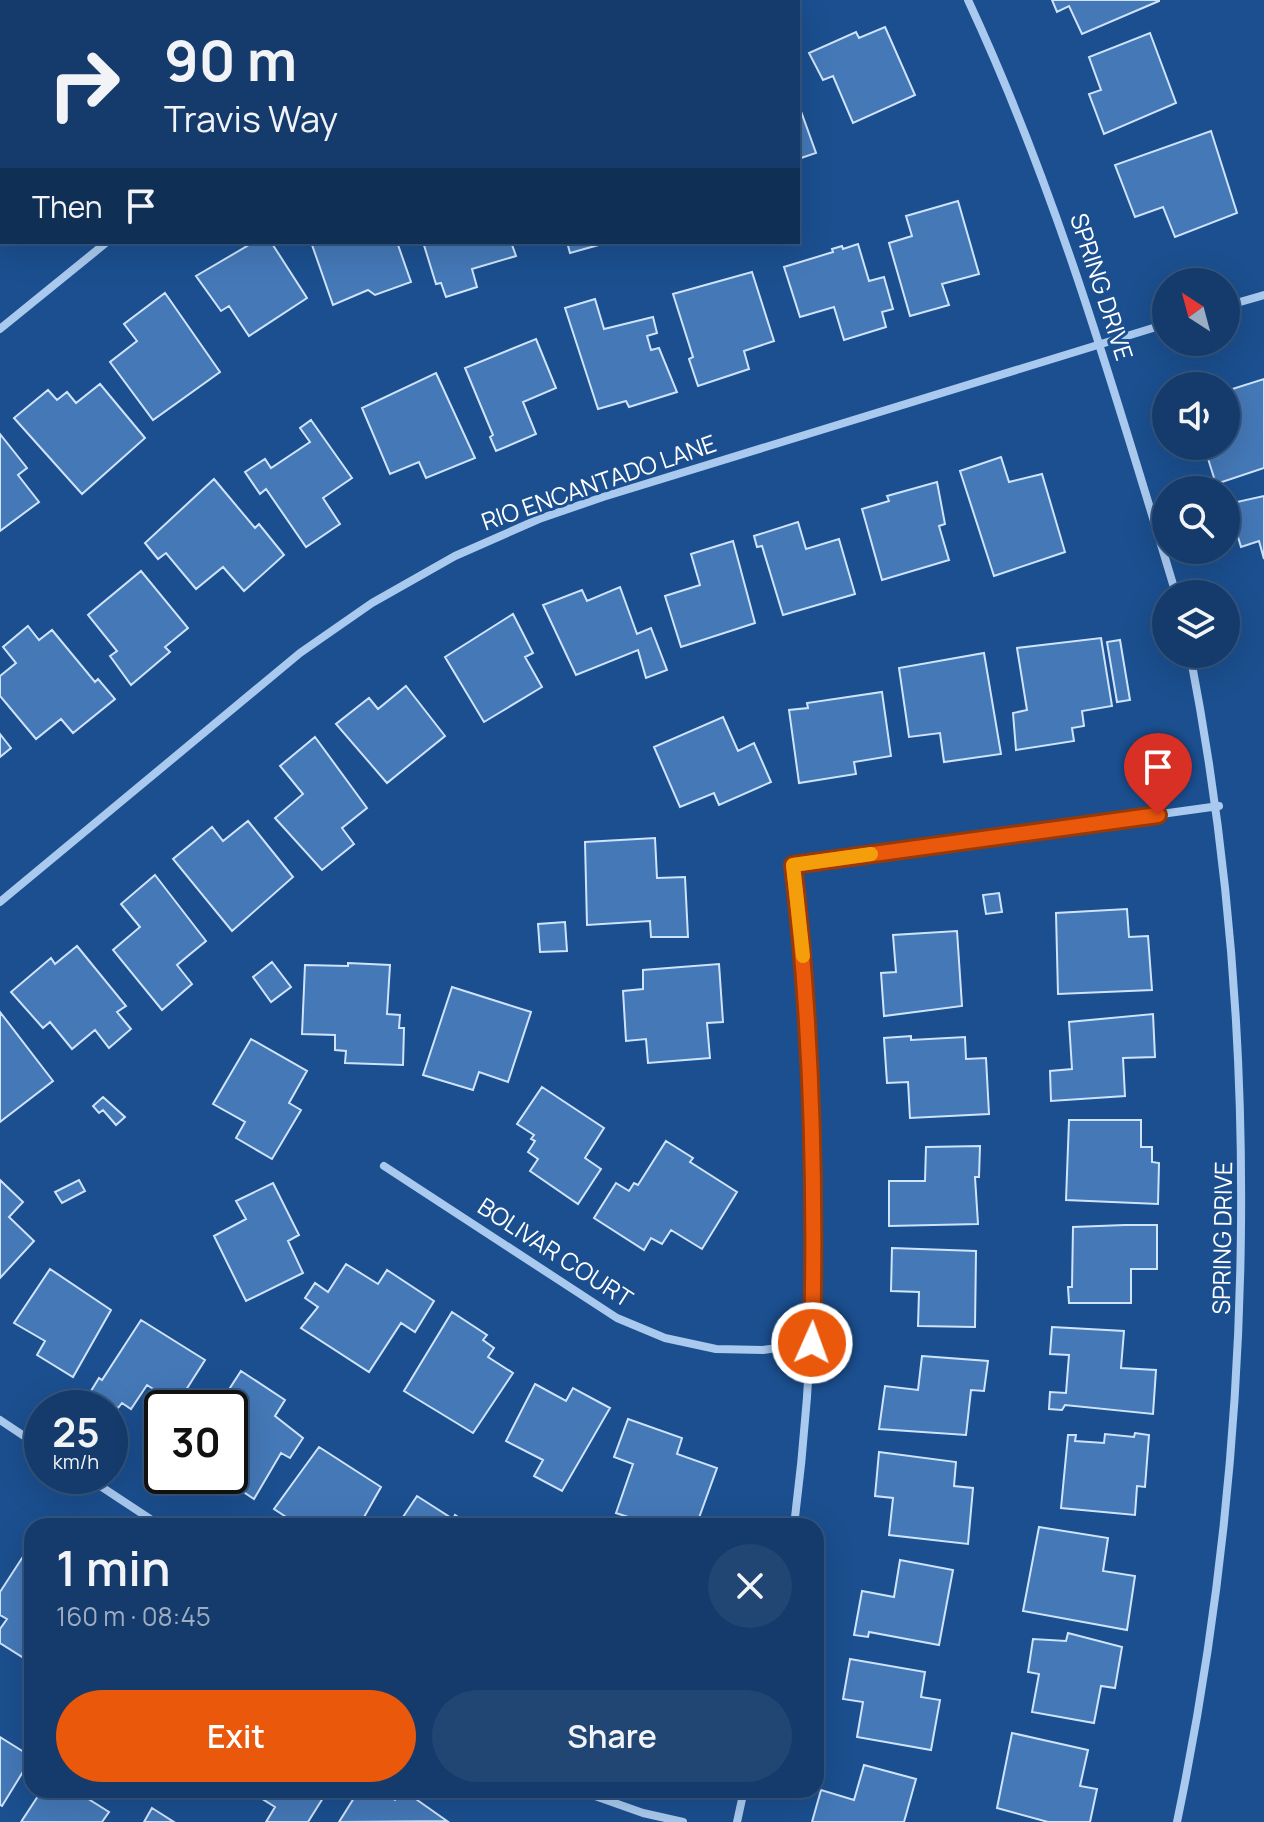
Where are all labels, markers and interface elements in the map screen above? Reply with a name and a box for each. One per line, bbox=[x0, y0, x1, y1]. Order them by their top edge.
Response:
text: 90 m bbox=[164, 21, 297, 98]
icon: right bbox=[32, 32, 136, 136]
text: Travis Way bbox=[164, 94, 338, 143]
icon: arrive bbox=[119, 184, 163, 228]
text: Then bbox=[32, 186, 103, 227]
street label: SPRING DRIVE bbox=[1063, 209, 1142, 364]
north arrow bbox=[1152, 268, 1240, 356]
map controls bbox=[1152, 268, 1240, 668]
button: sound bbox=[1152, 372, 1240, 460]
street label: RIO ENCANTADO LANE bbox=[477, 426, 720, 537]
button: search bbox=[1152, 476, 1240, 564]
button: layers bbox=[1152, 580, 1240, 668]
pin bbox=[1124, 733, 1192, 815]
icon: arrive bbox=[1136, 745, 1180, 789]
street label: SPRING DRIVE bbox=[1204, 1161, 1239, 1315]
street label: BOLIVAR COURT bbox=[472, 1189, 640, 1315]
position arrow bbox=[770, 1301, 854, 1385]
speed limit sign: 30 bbox=[144, 1390, 248, 1494]
text: 25 bbox=[52, 1404, 100, 1459]
text: km/h bbox=[53, 1448, 99, 1475]
text: 1 min bbox=[56, 1535, 170, 1600]
button: close bbox=[708, 1544, 792, 1628]
text: 160 m · 08:45 bbox=[56, 1598, 211, 1634]
button: Exit bbox=[56, 1690, 416, 1782]
button: Share bbox=[432, 1690, 792, 1782]

